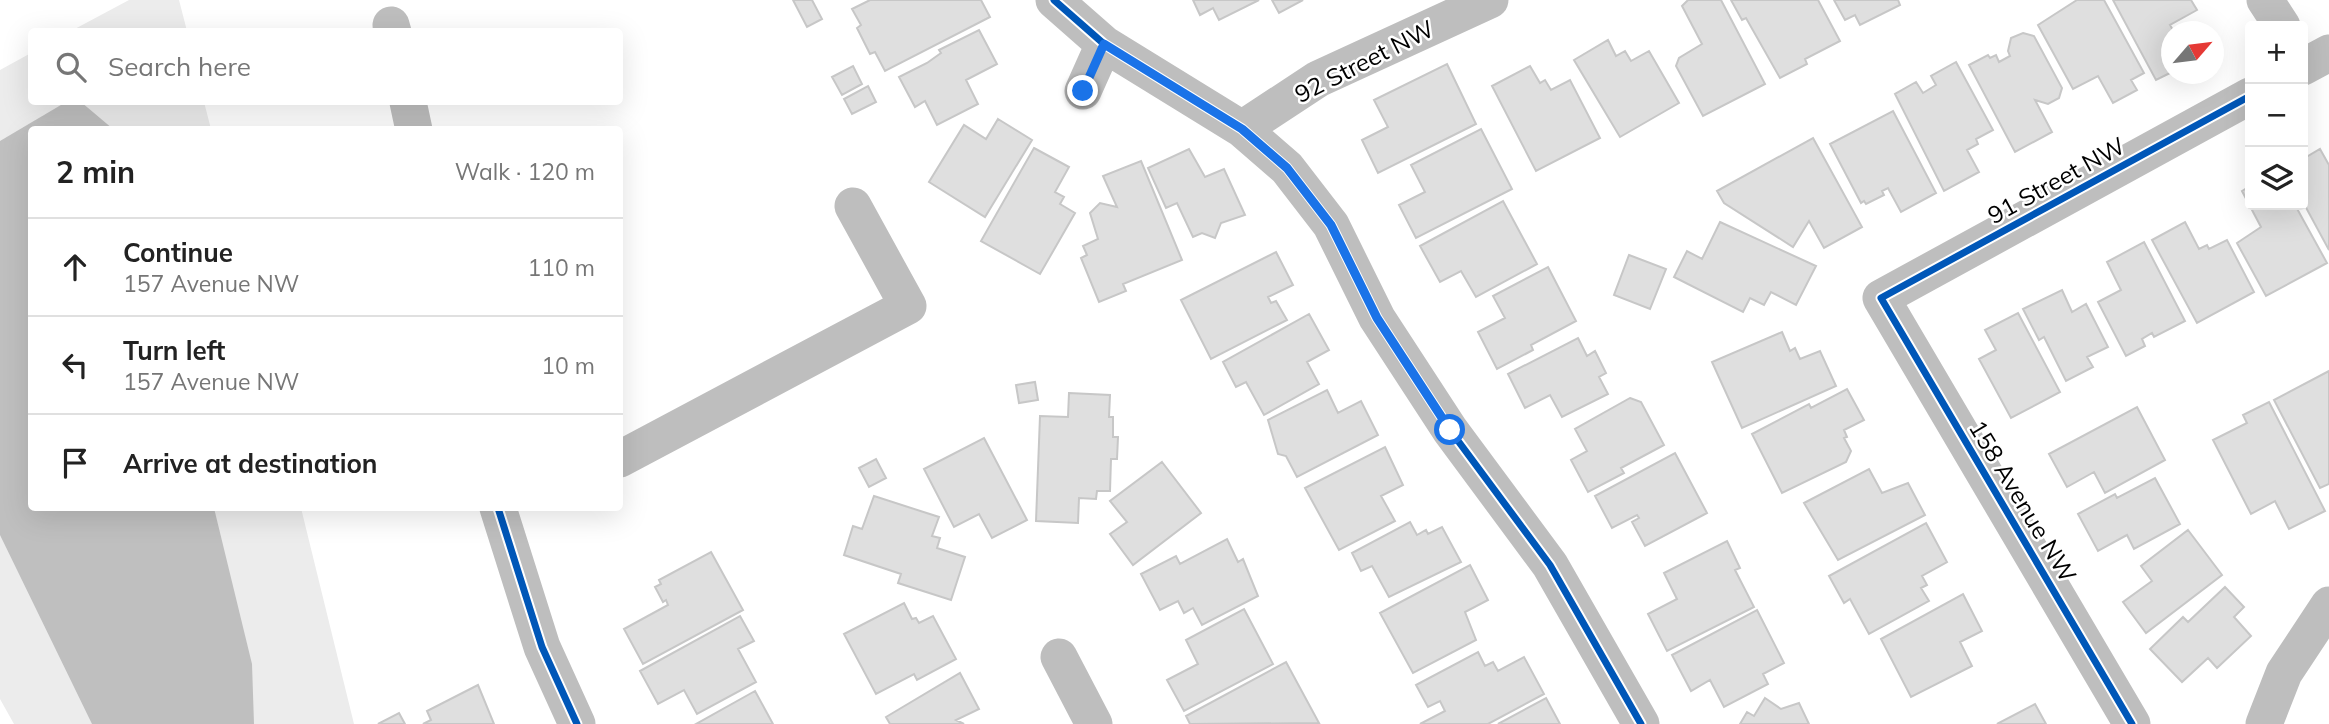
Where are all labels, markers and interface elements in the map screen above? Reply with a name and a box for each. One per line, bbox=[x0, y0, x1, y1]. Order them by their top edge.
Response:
street label: 92 Street NW bbox=[1289, 13, 1439, 109]
north arrow bbox=[2161, 21, 2224, 84]
map controls bbox=[2245, 21, 2308, 210]
button: + bbox=[2245, 21, 2308, 84]
search box bbox=[28, 28, 623, 105]
icon: search bbox=[52, 48, 90, 86]
text: Search here bbox=[108, 50, 251, 83]
route end bbox=[1067, 75, 1098, 106]
button: − bbox=[2245, 84, 2308, 147]
street label: 91 Street NW bbox=[1982, 130, 2130, 230]
button: layers bbox=[2245, 147, 2308, 210]
text: 2 min bbox=[56, 153, 135, 191]
text: Walk · 120 m bbox=[455, 157, 595, 186]
text: Continue bbox=[123, 236, 233, 269]
icon: ahead bbox=[56, 248, 94, 286]
text: 110 m bbox=[527, 253, 595, 282]
text: 157 Avenue NW bbox=[123, 269, 299, 298]
text: Turn left bbox=[123, 334, 225, 367]
icon: left bbox=[56, 346, 94, 384]
text: 10 m bbox=[541, 351, 595, 380]
text: 157 Avenue NW bbox=[123, 367, 299, 396]
route start bbox=[1434, 414, 1465, 445]
street label: 158 Avenue NW bbox=[1963, 414, 2083, 588]
icon: arrive bbox=[56, 444, 94, 482]
text: Arrive at destination bbox=[123, 447, 378, 480]

